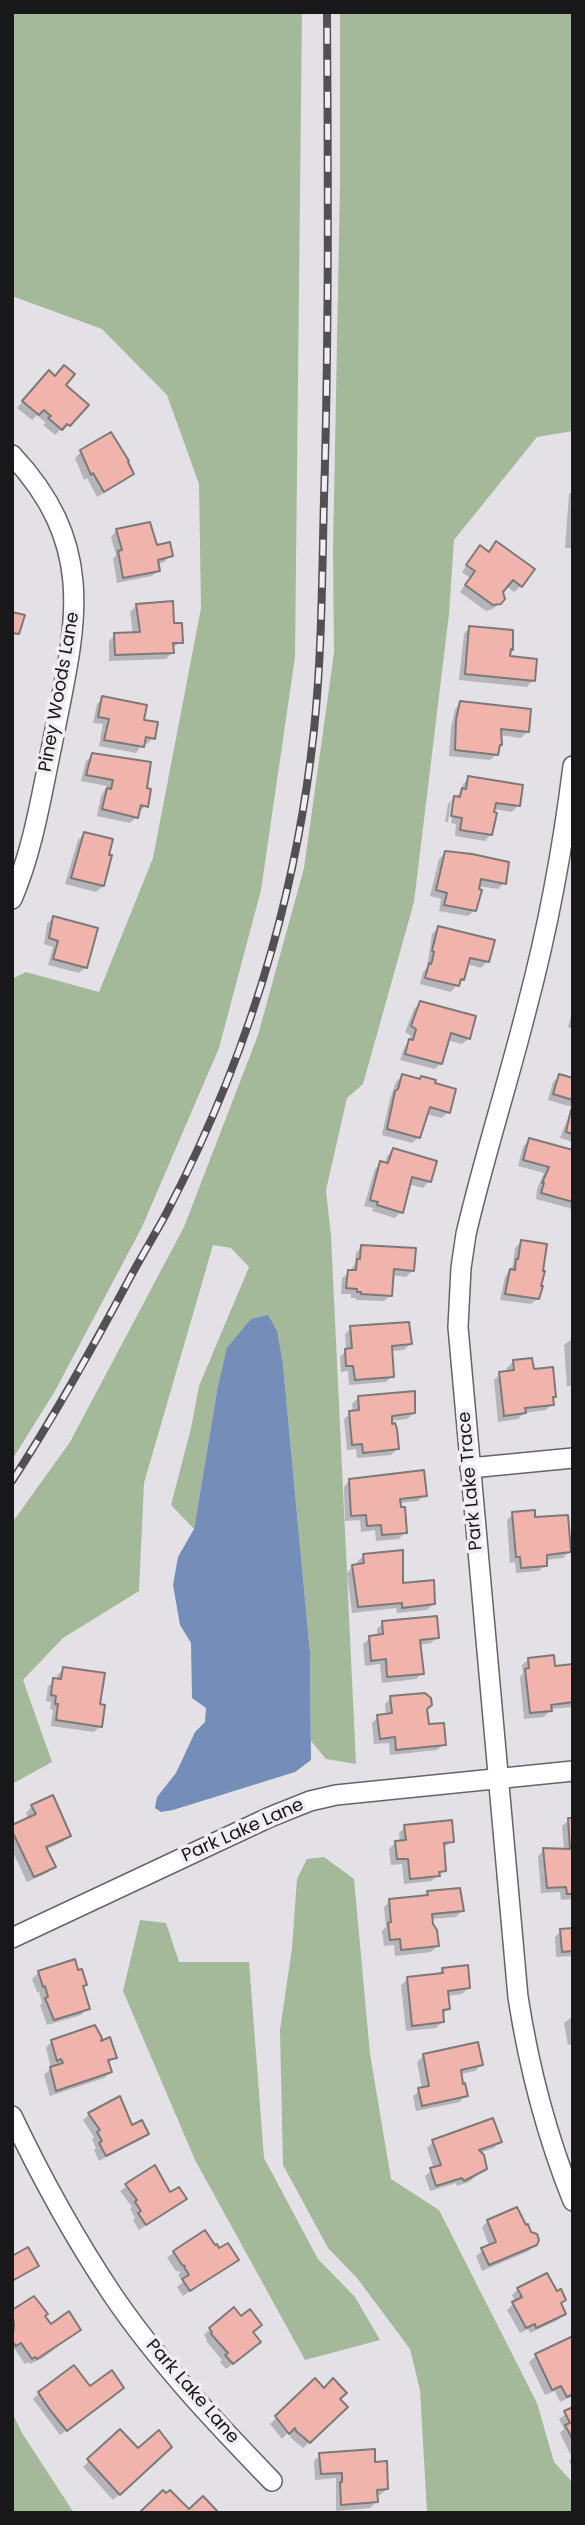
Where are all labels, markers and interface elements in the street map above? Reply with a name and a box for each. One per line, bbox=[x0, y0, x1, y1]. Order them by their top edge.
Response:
street label: Piney Woods Lane bbox=[35, 610, 85, 774]
street label: Park Lake Trace bbox=[454, 1411, 488, 1551]
street label: Park Lake Lane bbox=[179, 1794, 307, 1868]
street label: Park Lake Lane bbox=[141, 2335, 243, 2449]

